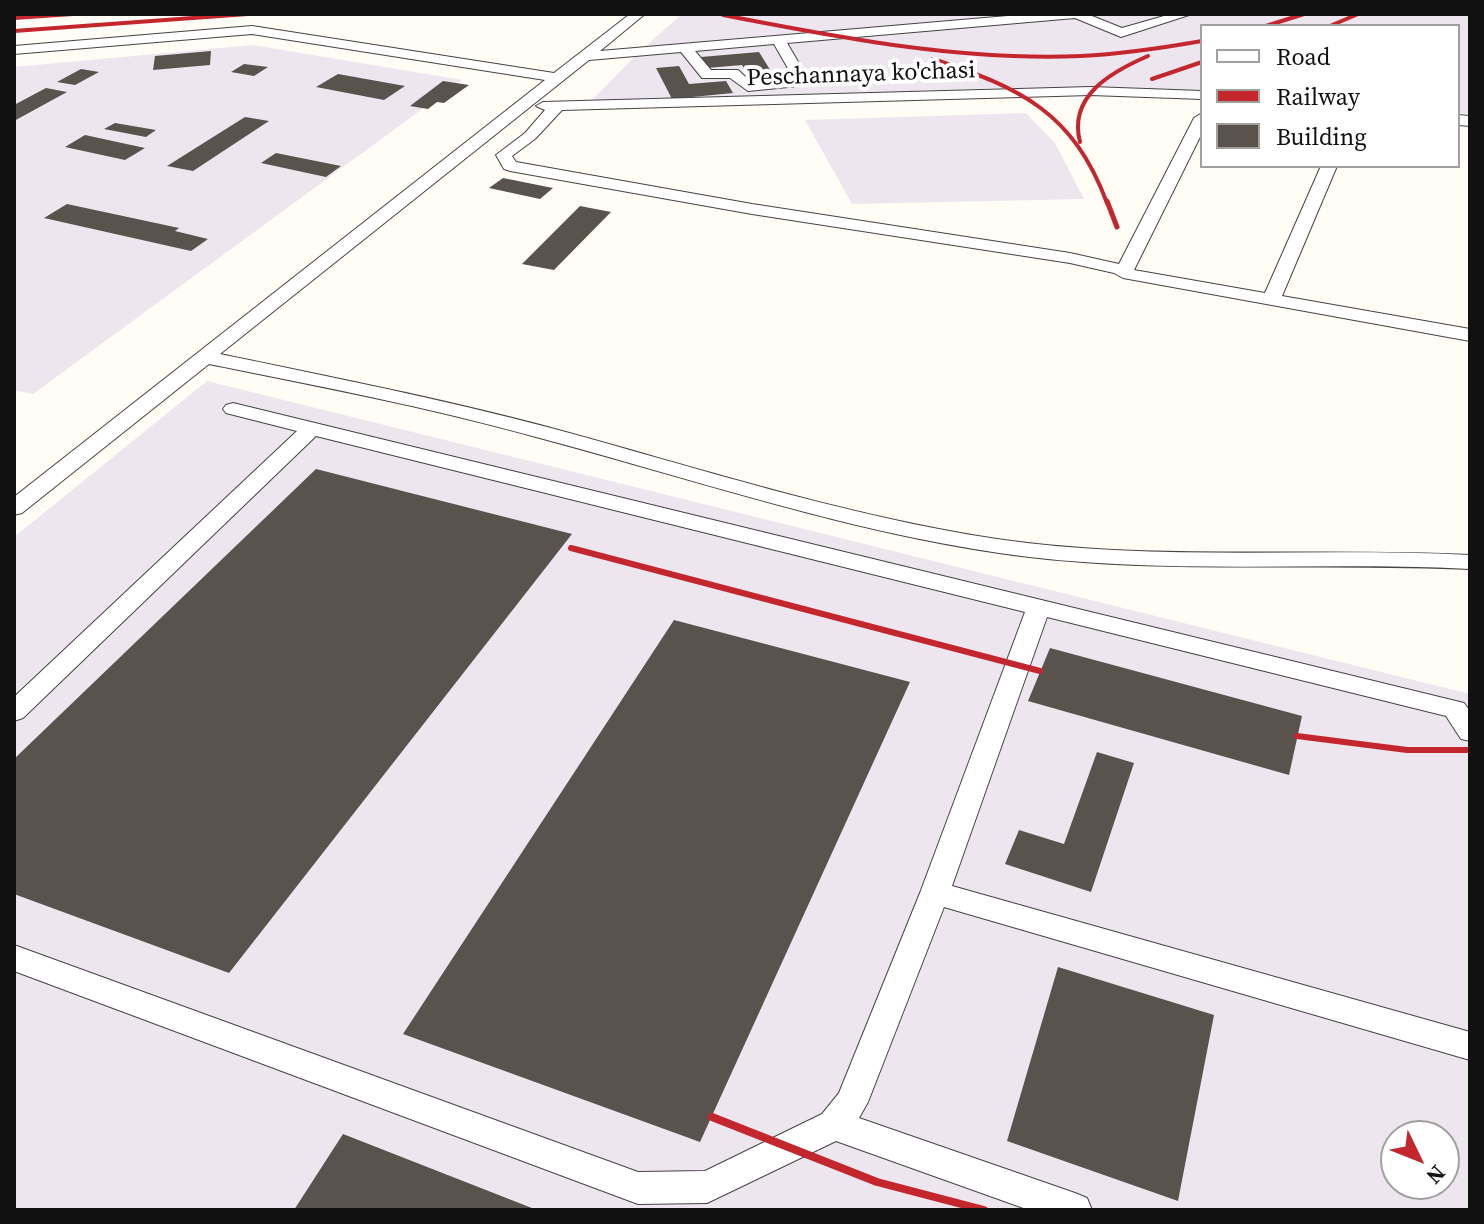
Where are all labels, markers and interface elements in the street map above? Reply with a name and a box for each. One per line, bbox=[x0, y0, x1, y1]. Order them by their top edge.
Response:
legend bbox=[1200, 24, 1460, 168]
text: Road bbox=[1276, 40, 1330, 73]
street label: Peschannaya ko'chasi bbox=[746, 57, 976, 93]
text: Railway bbox=[1276, 80, 1360, 113]
text: Building bbox=[1276, 120, 1367, 153]
north arrow bbox=[1380, 1120, 1460, 1200]
text: N bbox=[1420, 1159, 1453, 1191]

